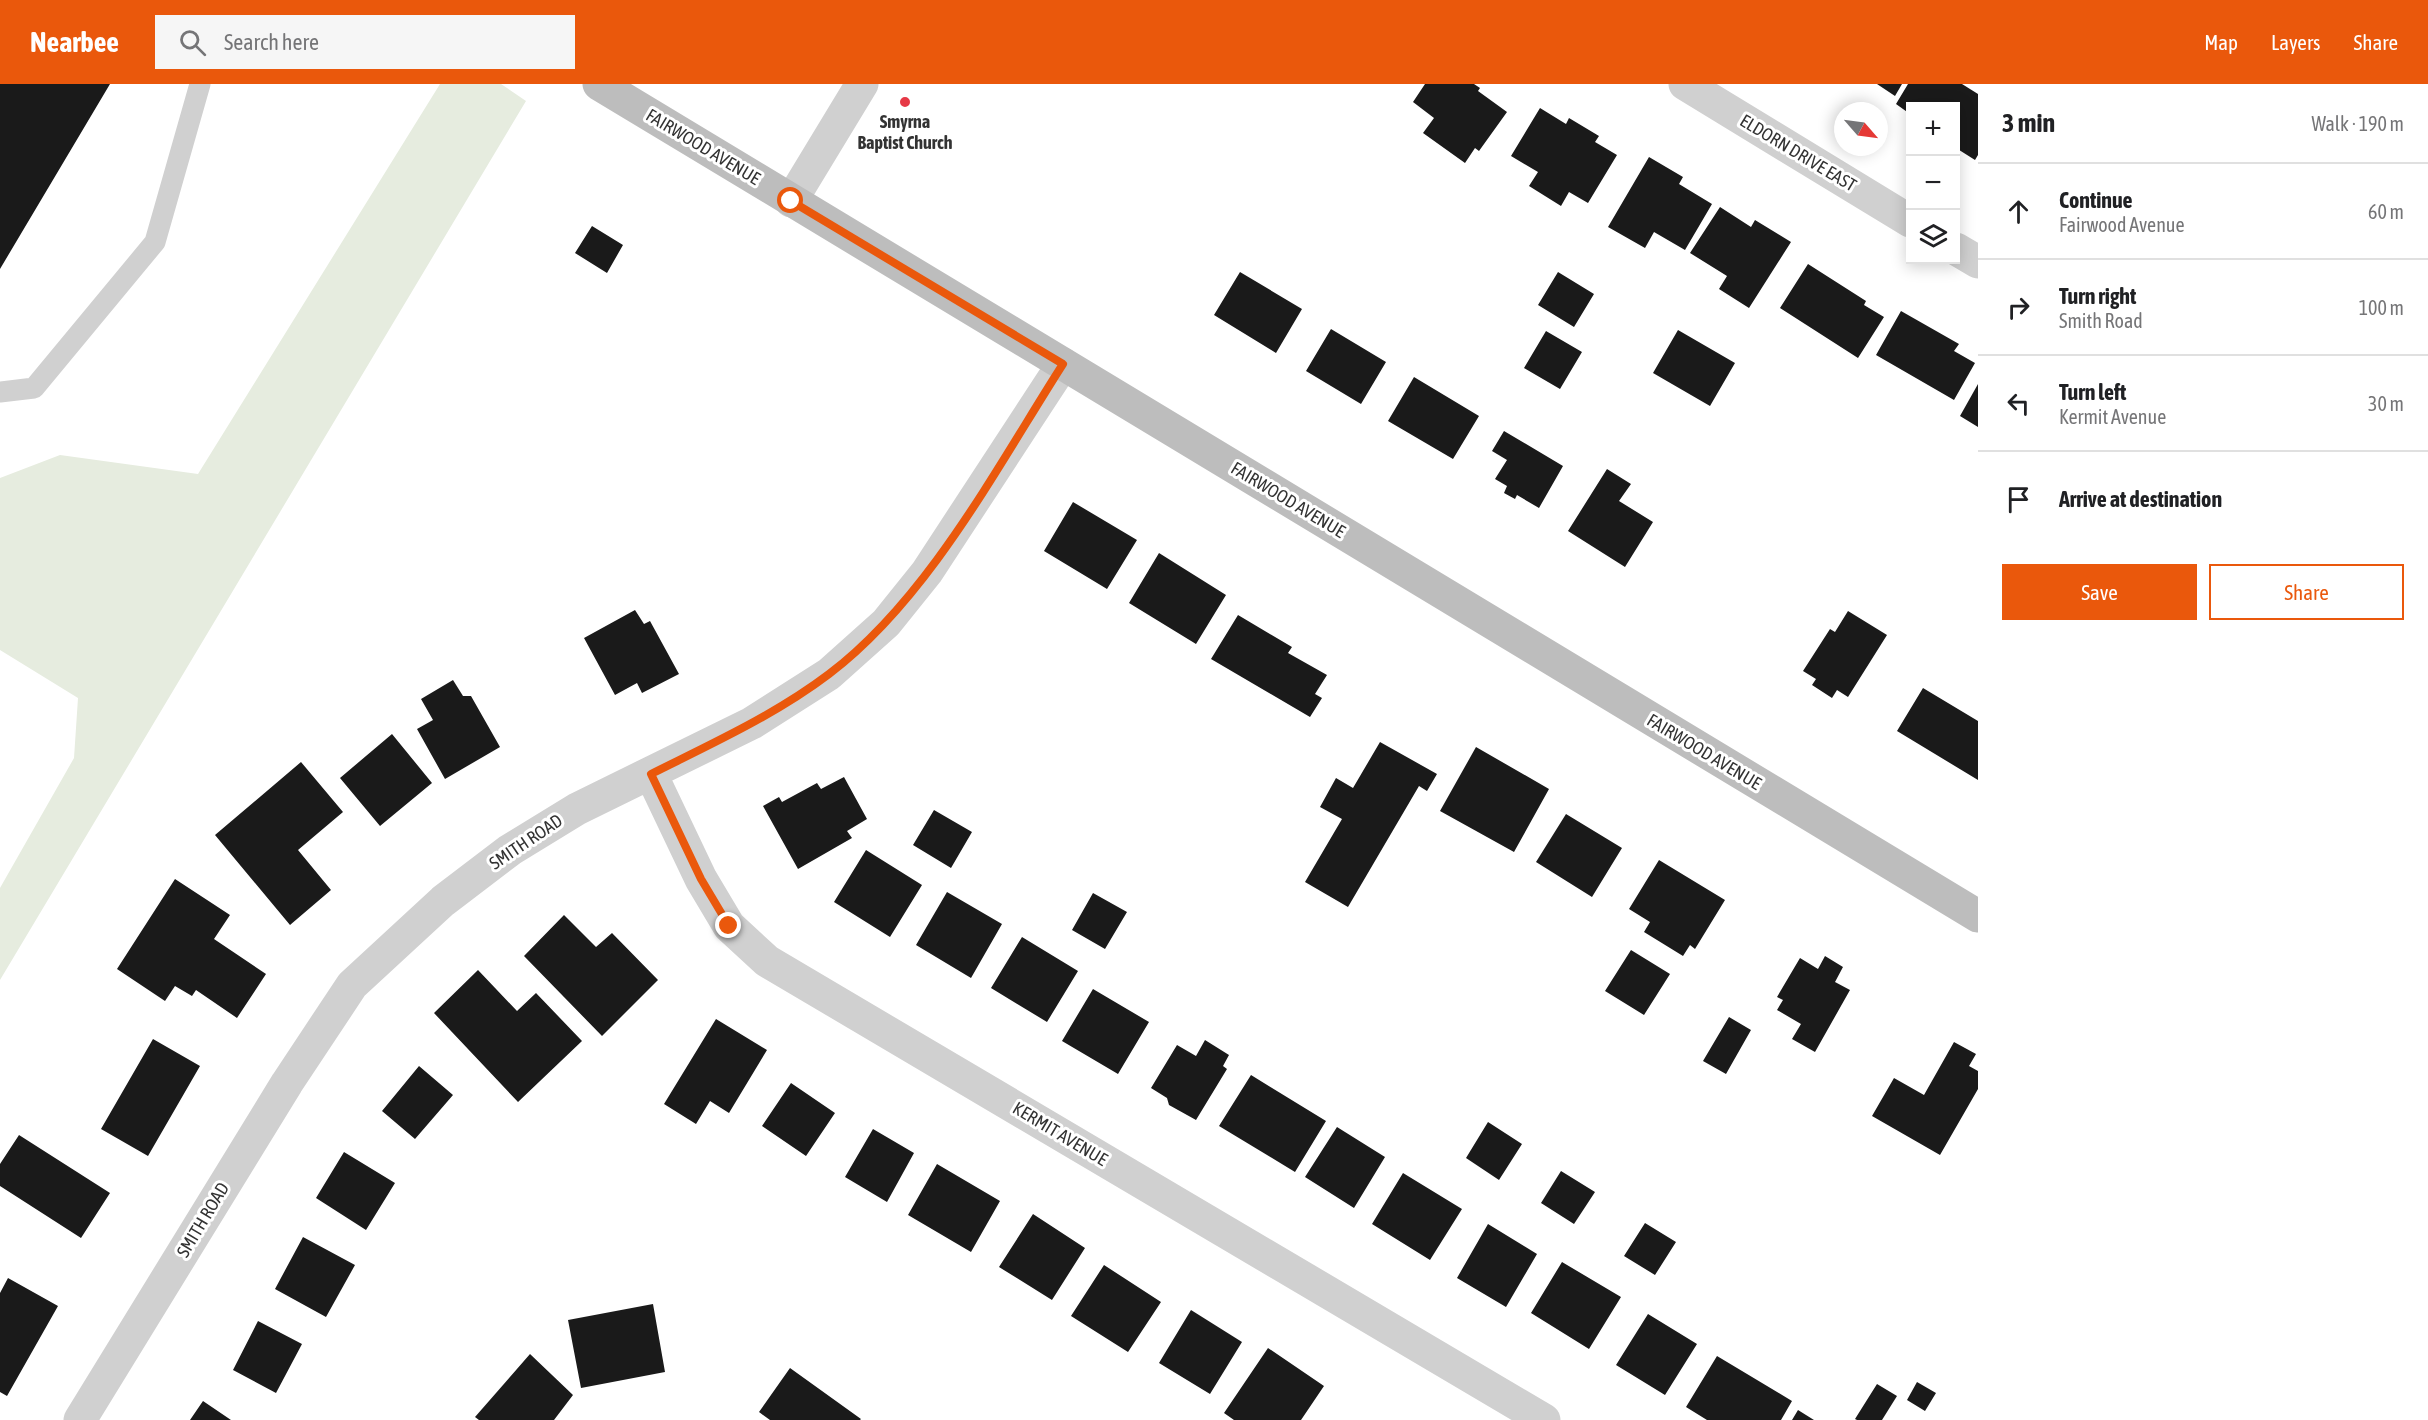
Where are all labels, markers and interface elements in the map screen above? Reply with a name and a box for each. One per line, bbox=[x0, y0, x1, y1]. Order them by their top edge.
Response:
search box bbox=[155, 15, 575, 69]
text: Nearbee bbox=[30, 26, 119, 58]
icon: search bbox=[176, 26, 209, 59]
text: Search here bbox=[224, 29, 319, 55]
text: Map bbox=[2204, 30, 2238, 54]
text: Layers bbox=[2271, 30, 2321, 54]
text: Share bbox=[2354, 30, 2398, 54]
marker: Smyrna Baptist Church bbox=[898, 95, 912, 109]
north arrow bbox=[1834, 102, 1888, 156]
map controls bbox=[1906, 102, 1960, 264]
button: + bbox=[1906, 102, 1960, 156]
street label: FAIRWOOD AVENUE bbox=[642, 104, 764, 189]
text: 3 min bbox=[2002, 108, 2055, 138]
street label: ELDORN DRIVE EAST bbox=[1736, 110, 1860, 196]
place label: Smyrna Baptist Church bbox=[858, 111, 953, 153]
text: Walk · 190 m bbox=[2312, 112, 2404, 135]
button: − bbox=[1906, 156, 1960, 210]
route start bbox=[777, 187, 803, 213]
text: Continue bbox=[2059, 187, 2133, 213]
icon: ahead bbox=[2002, 195, 2035, 228]
text: 60 m bbox=[2368, 200, 2404, 223]
button: layers bbox=[1906, 210, 1960, 264]
text: Fairwood Avenue bbox=[2059, 213, 2185, 236]
text: Turn right bbox=[2059, 283, 2136, 309]
icon: right bbox=[2002, 291, 2035, 324]
text: 100 m bbox=[2359, 296, 2404, 319]
text: Smith Road bbox=[2059, 309, 2143, 332]
text: Turn left bbox=[2059, 379, 2126, 405]
icon: left bbox=[2002, 387, 2035, 420]
text: 30 m bbox=[2368, 392, 2404, 415]
text: Kermit Avenue bbox=[2059, 405, 2166, 428]
street label: FAIRWOOD AVENUE bbox=[1227, 457, 1349, 542]
icon: arrive bbox=[2002, 483, 2035, 516]
text: Arrive at destination bbox=[2059, 486, 2222, 512]
button: Save bbox=[2002, 564, 2197, 620]
button: Share bbox=[2209, 564, 2404, 620]
street label: FAIRWOOD AVENUE bbox=[1643, 709, 1765, 794]
street label: SMITH ROAD bbox=[485, 810, 566, 874]
route end bbox=[715, 912, 741, 938]
street label: KERMIT AVENUE bbox=[1009, 1097, 1112, 1170]
street label: SMITH ROAD bbox=[172, 1179, 233, 1261]

